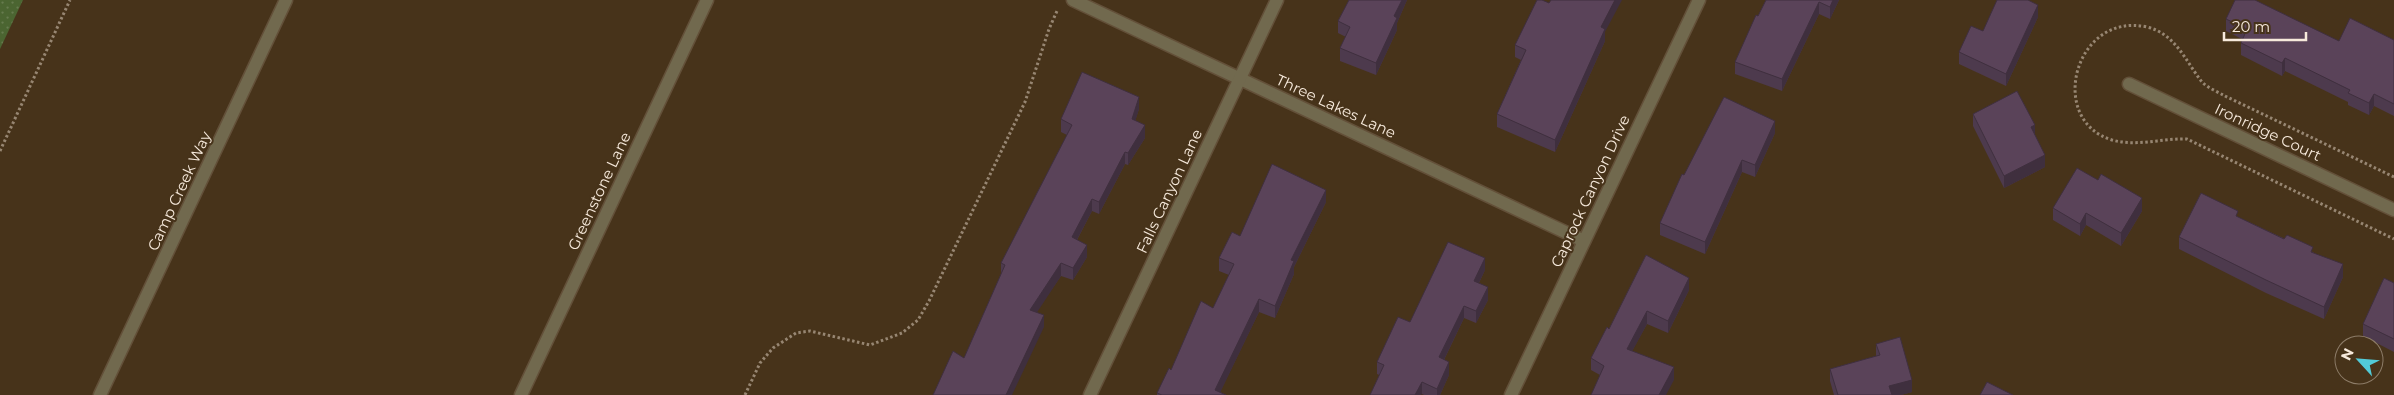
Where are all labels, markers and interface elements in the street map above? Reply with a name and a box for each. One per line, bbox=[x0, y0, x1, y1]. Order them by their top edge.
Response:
scale bar bbox=[2224, 10, 2306, 42]
text: 20 m bbox=[2232, 17, 2270, 36]
street label: Three Lakes Lane bbox=[1273, 70, 1399, 142]
street label: Ironridge Court bbox=[2212, 99, 2324, 165]
street label: Caprock Canyon Drive bbox=[1546, 112, 1634, 270]
street label: Falls Canyon Lane bbox=[1132, 126, 1206, 256]
street label: Camp Creek Way bbox=[143, 128, 215, 254]
street label: Greenstone Lane bbox=[563, 129, 635, 253]
north arrow bbox=[2334, 335, 2384, 385]
text: N bbox=[2337, 345, 2358, 363]

